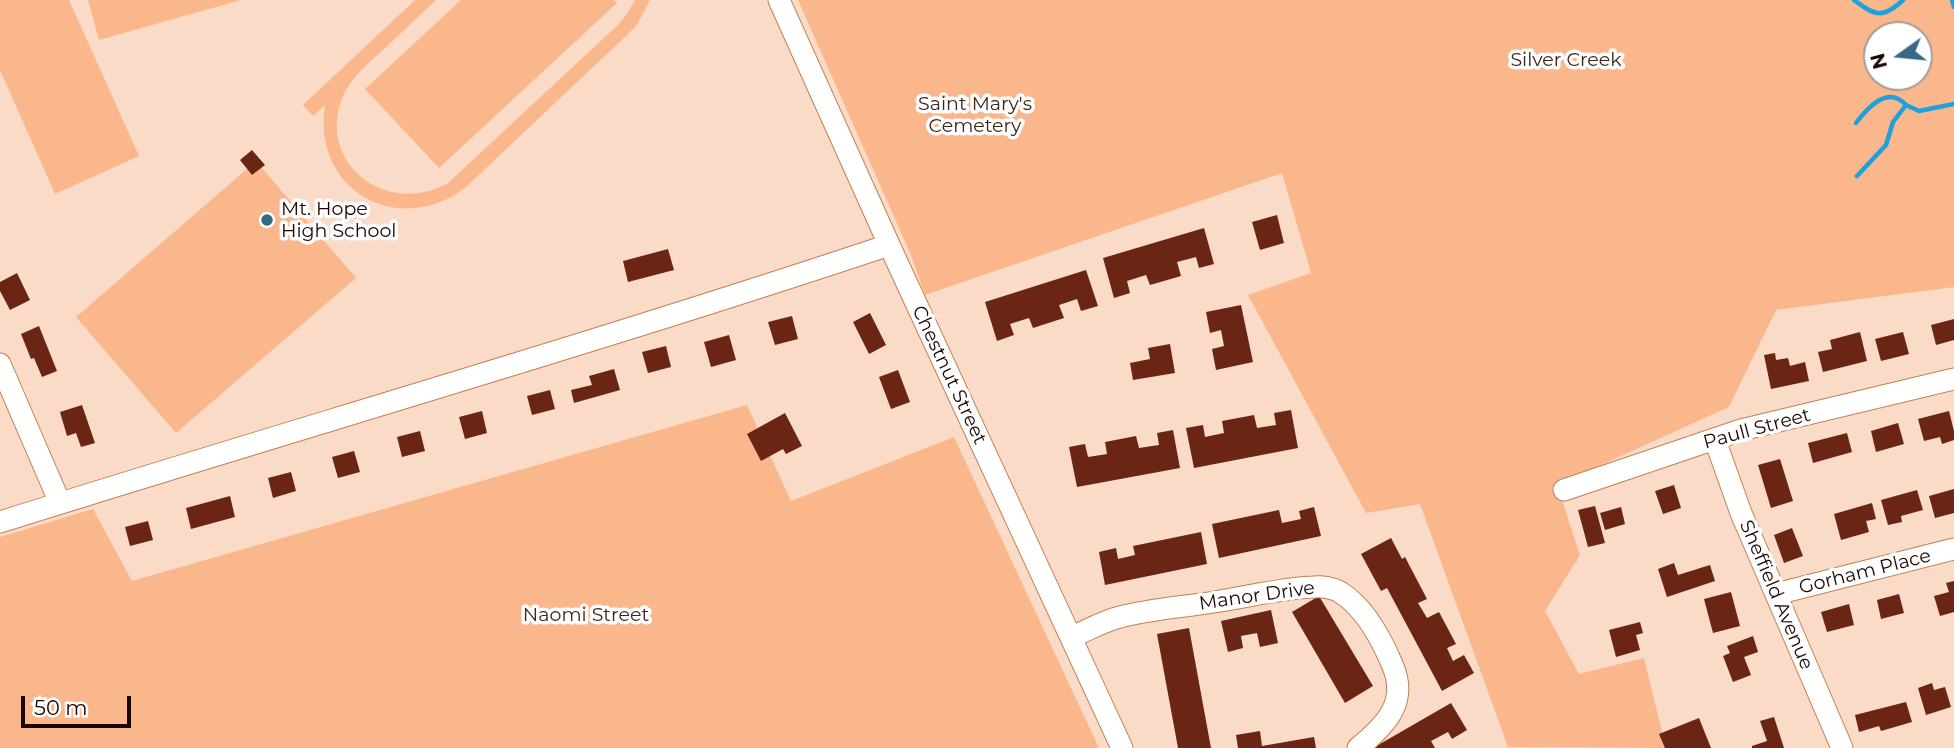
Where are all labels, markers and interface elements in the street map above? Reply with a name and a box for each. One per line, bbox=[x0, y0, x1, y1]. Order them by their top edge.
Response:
north arrow bbox=[1863, 21, 1933, 91]
park label: Silver Creek bbox=[1510, 49, 1622, 71]
text: N bbox=[1866, 51, 1892, 71]
park label: Saint Mary's Cemetery bbox=[918, 93, 1032, 137]
place label: Mt. Hope High School bbox=[281, 198, 396, 242]
marker: Mt. Hope High School bbox=[259, 212, 275, 228]
street label: Chestnut Street bbox=[907, 302, 991, 448]
street label: Paull Street bbox=[1701, 404, 1813, 454]
street label: Sheffield Avenue bbox=[1734, 517, 1818, 673]
street label: Gorham Place bbox=[1797, 545, 1933, 599]
street label: Manor Drive bbox=[1198, 577, 1316, 615]
park label: Naomi Street bbox=[523, 604, 649, 626]
scale bar bbox=[24, 682, 135, 726]
text: 50 m bbox=[34, 695, 88, 720]

